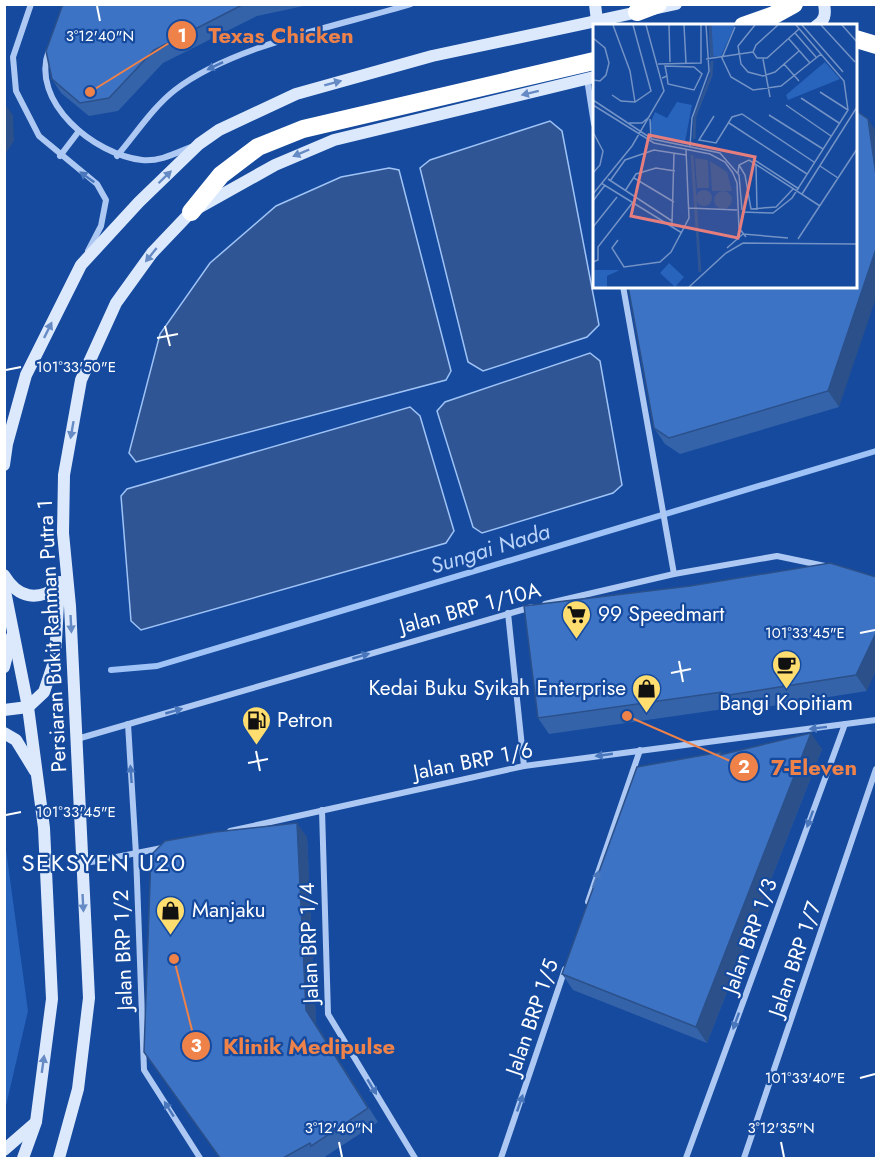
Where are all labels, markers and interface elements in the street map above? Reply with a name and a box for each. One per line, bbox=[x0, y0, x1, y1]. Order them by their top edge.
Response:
callout: Texas Chicken bbox=[167, 15, 366, 55]
text: Texas Chicken bbox=[208, 19, 354, 51]
text: 1 bbox=[177, 23, 187, 49]
inset map bbox=[593, 24, 857, 288]
text: 3°12'40"N bbox=[66, 25, 134, 47]
one-way arrow bbox=[206, 61, 223, 71]
one-way arrow bbox=[324, 78, 342, 87]
one-way arrow bbox=[521, 88, 539, 98]
one-way arrow bbox=[293, 149, 310, 158]
one-way arrow bbox=[158, 170, 172, 184]
one-way arrow bbox=[79, 171, 95, 183]
one-way arrow bbox=[145, 247, 158, 263]
one-way arrow bbox=[43, 321, 53, 338]
text: 101°33'50"E bbox=[36, 356, 116, 378]
one-way arrow bbox=[68, 421, 77, 440]
street label: Persiaran Bukit Rahman Putra 1 bbox=[30, 499, 74, 773]
water label: Sungai Nada bbox=[426, 515, 554, 581]
street label: Jalan BRP 1/10A bbox=[393, 575, 544, 642]
supermarket icon: 99 Speedmart bbox=[561, 598, 593, 640]
place label: 99 Speedmart bbox=[598, 599, 724, 629]
one-way arrow bbox=[67, 615, 76, 634]
text: 101°33'45"E bbox=[765, 622, 845, 644]
cafe icon: Bangi Kopitiam bbox=[770, 648, 802, 690]
one-way arrow bbox=[352, 651, 370, 660]
shop icon: Kedai Buku Syikah Enterprise bbox=[631, 672, 663, 714]
place label: Kedai Buku Syikah Enterprise bbox=[369, 673, 626, 703]
place label: Bangi Kopitiam bbox=[719, 688, 853, 718]
fuel station icon: Petron bbox=[240, 704, 272, 746]
one-way arrow bbox=[165, 705, 183, 715]
place label: Petron bbox=[277, 705, 333, 735]
one-way arrow bbox=[809, 723, 828, 732]
street label: Jalan BRP 1/6 bbox=[408, 735, 535, 788]
callout: 7-Eleven bbox=[729, 747, 869, 787]
one-way arrow bbox=[595, 750, 614, 759]
text: 7-Eleven bbox=[771, 751, 857, 783]
text: 2 bbox=[738, 754, 750, 780]
one-way arrow bbox=[127, 765, 136, 784]
text: 101°33'45"E bbox=[36, 801, 116, 823]
one-way arrow bbox=[805, 810, 815, 828]
district label: SEKSYEN U20 bbox=[21, 845, 187, 880]
one-way arrow bbox=[592, 870, 601, 888]
street label: Jalan BRP 1/3 bbox=[714, 874, 785, 1001]
street label: Jalan BRP 1/4 bbox=[292, 882, 326, 1007]
street label: Jalan BRP 1/2 bbox=[106, 889, 140, 1014]
one-way arrow bbox=[79, 893, 88, 912]
shop icon: Manjaku bbox=[155, 894, 187, 936]
place label: Manjaku bbox=[192, 895, 266, 925]
street label: Jalan BRP 1/7 bbox=[760, 897, 829, 1023]
street label: Jalan BRP 1/5 bbox=[497, 955, 566, 1082]
one-way arrow bbox=[731, 1013, 741, 1031]
callout: Klinik Medipulse bbox=[181, 1026, 407, 1066]
text: Klinik Medipulse bbox=[223, 1030, 395, 1062]
text: 3 bbox=[190, 1033, 202, 1059]
one-way arrow bbox=[39, 1055, 48, 1074]
text: 101°33'40"E bbox=[765, 1067, 845, 1089]
one-way arrow bbox=[366, 1079, 377, 1095]
one-way arrow bbox=[515, 1094, 525, 1112]
one-way arrow bbox=[163, 1101, 174, 1117]
text: 3°12'40"N bbox=[305, 1117, 373, 1139]
text: 3°12'35"N bbox=[747, 1117, 815, 1139]

